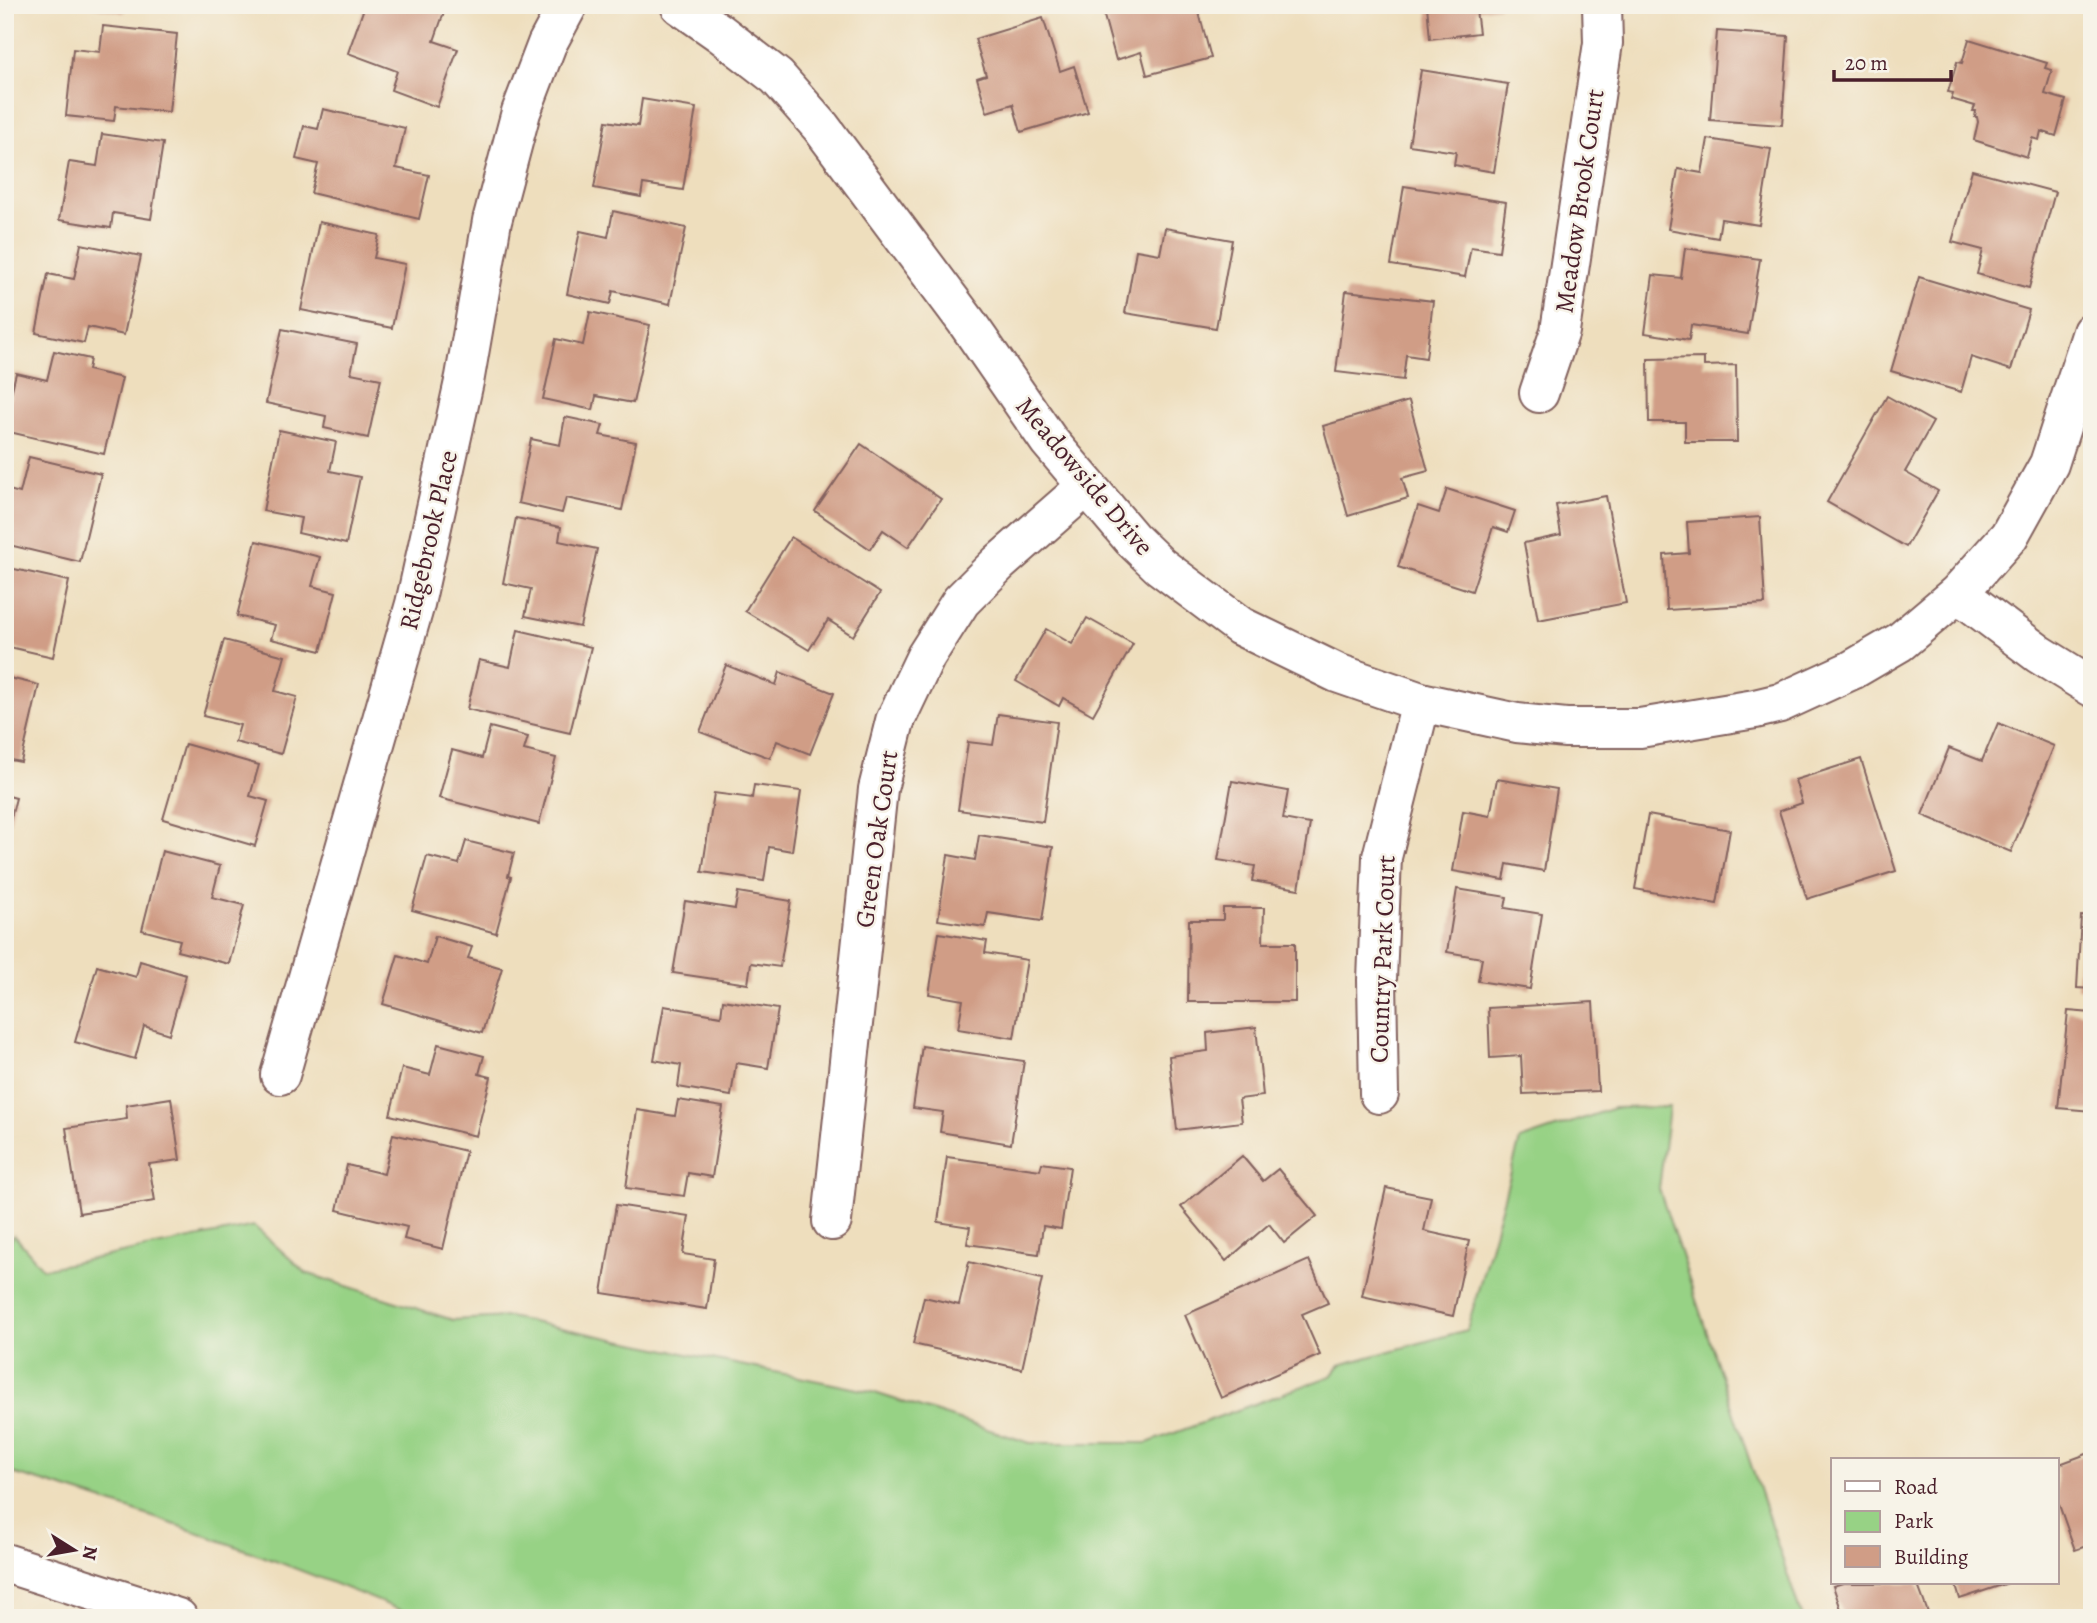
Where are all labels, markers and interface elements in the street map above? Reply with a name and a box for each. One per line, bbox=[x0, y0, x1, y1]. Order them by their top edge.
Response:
scale bar bbox=[1834, 38, 1952, 82]
text: 20 m bbox=[1845, 49, 1888, 77]
street label: Meadow Brook Court bbox=[1546, 87, 1613, 315]
street label: Meadowside Drive bbox=[1008, 390, 1161, 563]
street label: Ridgebrook Place bbox=[391, 447, 466, 633]
street label: Green Oak Court bbox=[847, 748, 906, 930]
street label: Country Park Court bbox=[1361, 854, 1404, 1064]
legend bbox=[1831, 1458, 2058, 1584]
text: Road bbox=[1894, 1473, 1938, 1501]
text: Park bbox=[1894, 1507, 1934, 1535]
north arrow bbox=[38, 1514, 108, 1584]
text: Building bbox=[1894, 1543, 1969, 1571]
text: N bbox=[76, 1544, 104, 1562]

